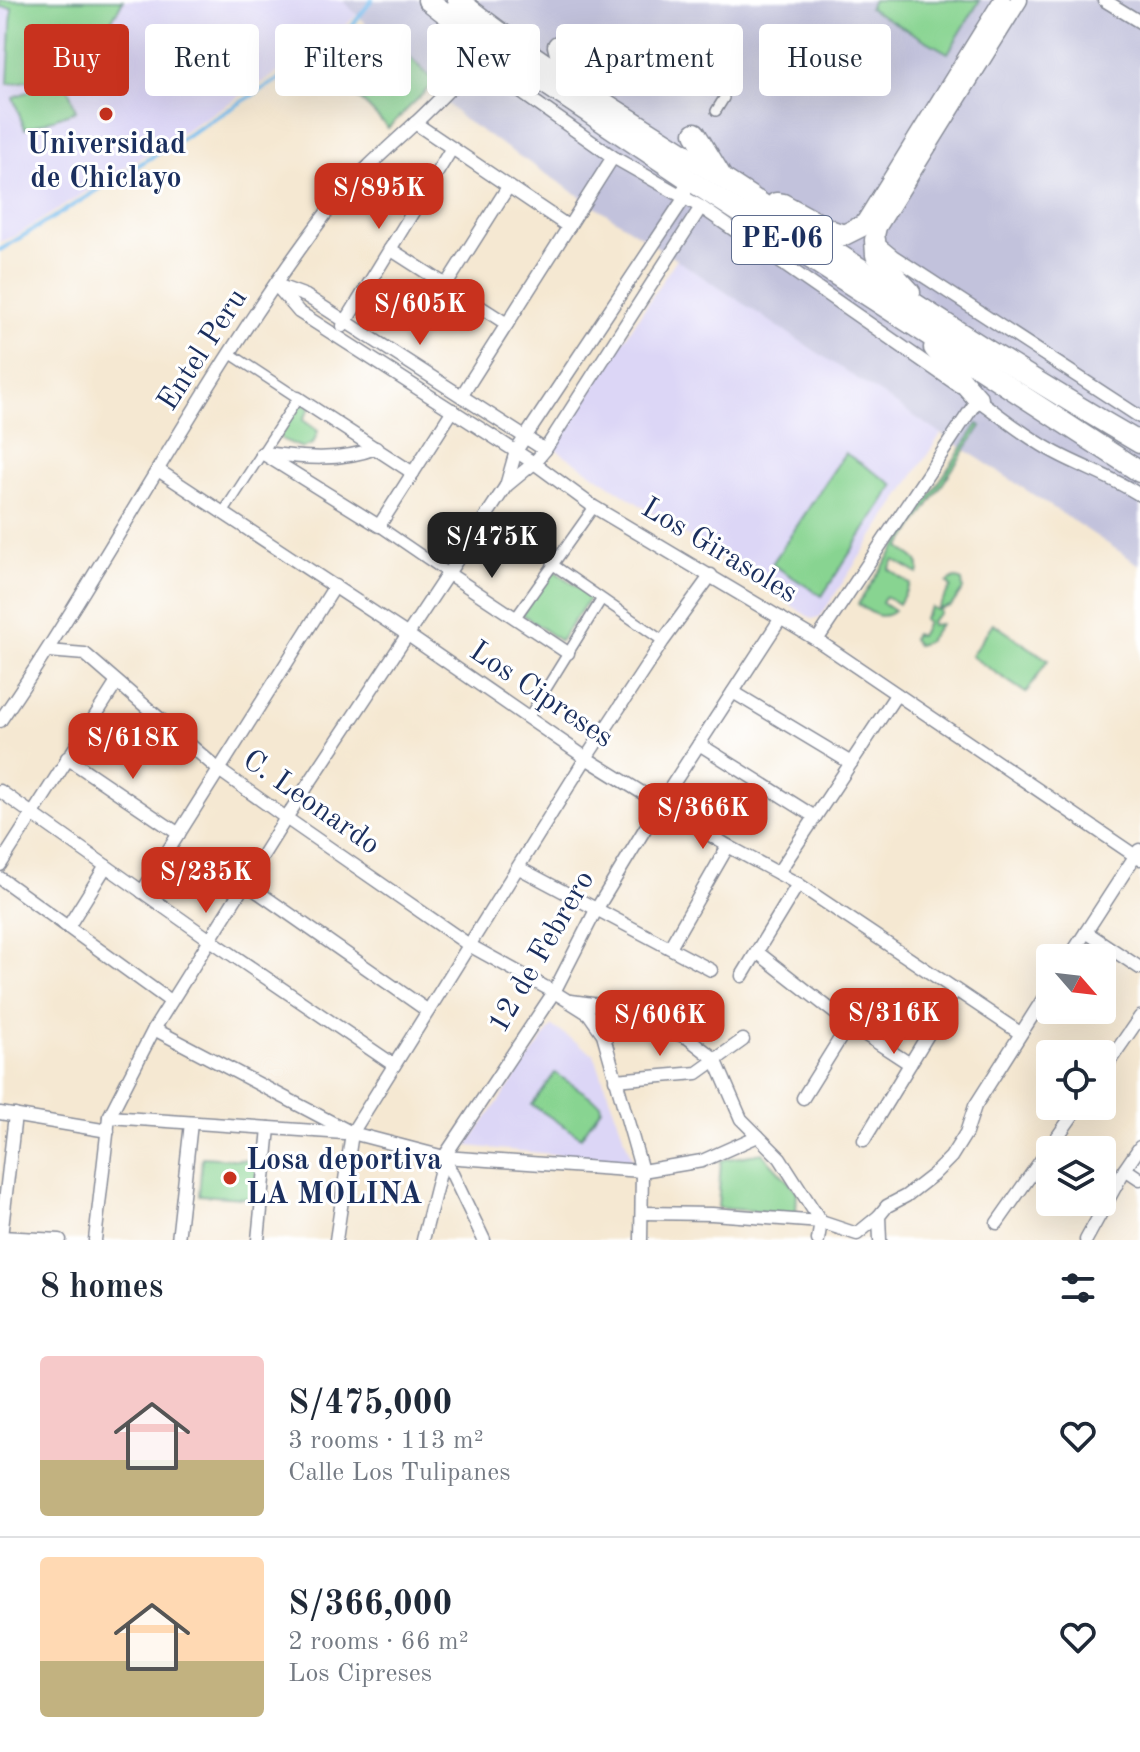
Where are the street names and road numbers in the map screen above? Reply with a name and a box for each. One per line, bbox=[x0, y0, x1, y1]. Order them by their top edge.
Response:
road number: PE-06 bbox=[732, 216, 832, 264]
street label: Entel Peru bbox=[153, 284, 253, 416]
street label: Los Girasoles bbox=[636, 493, 802, 609]
street label: Los Cipreses bbox=[464, 636, 618, 754]
street label: C. Leonardo bbox=[237, 745, 385, 861]
street label: 12 de Febrero bbox=[484, 866, 600, 1038]

